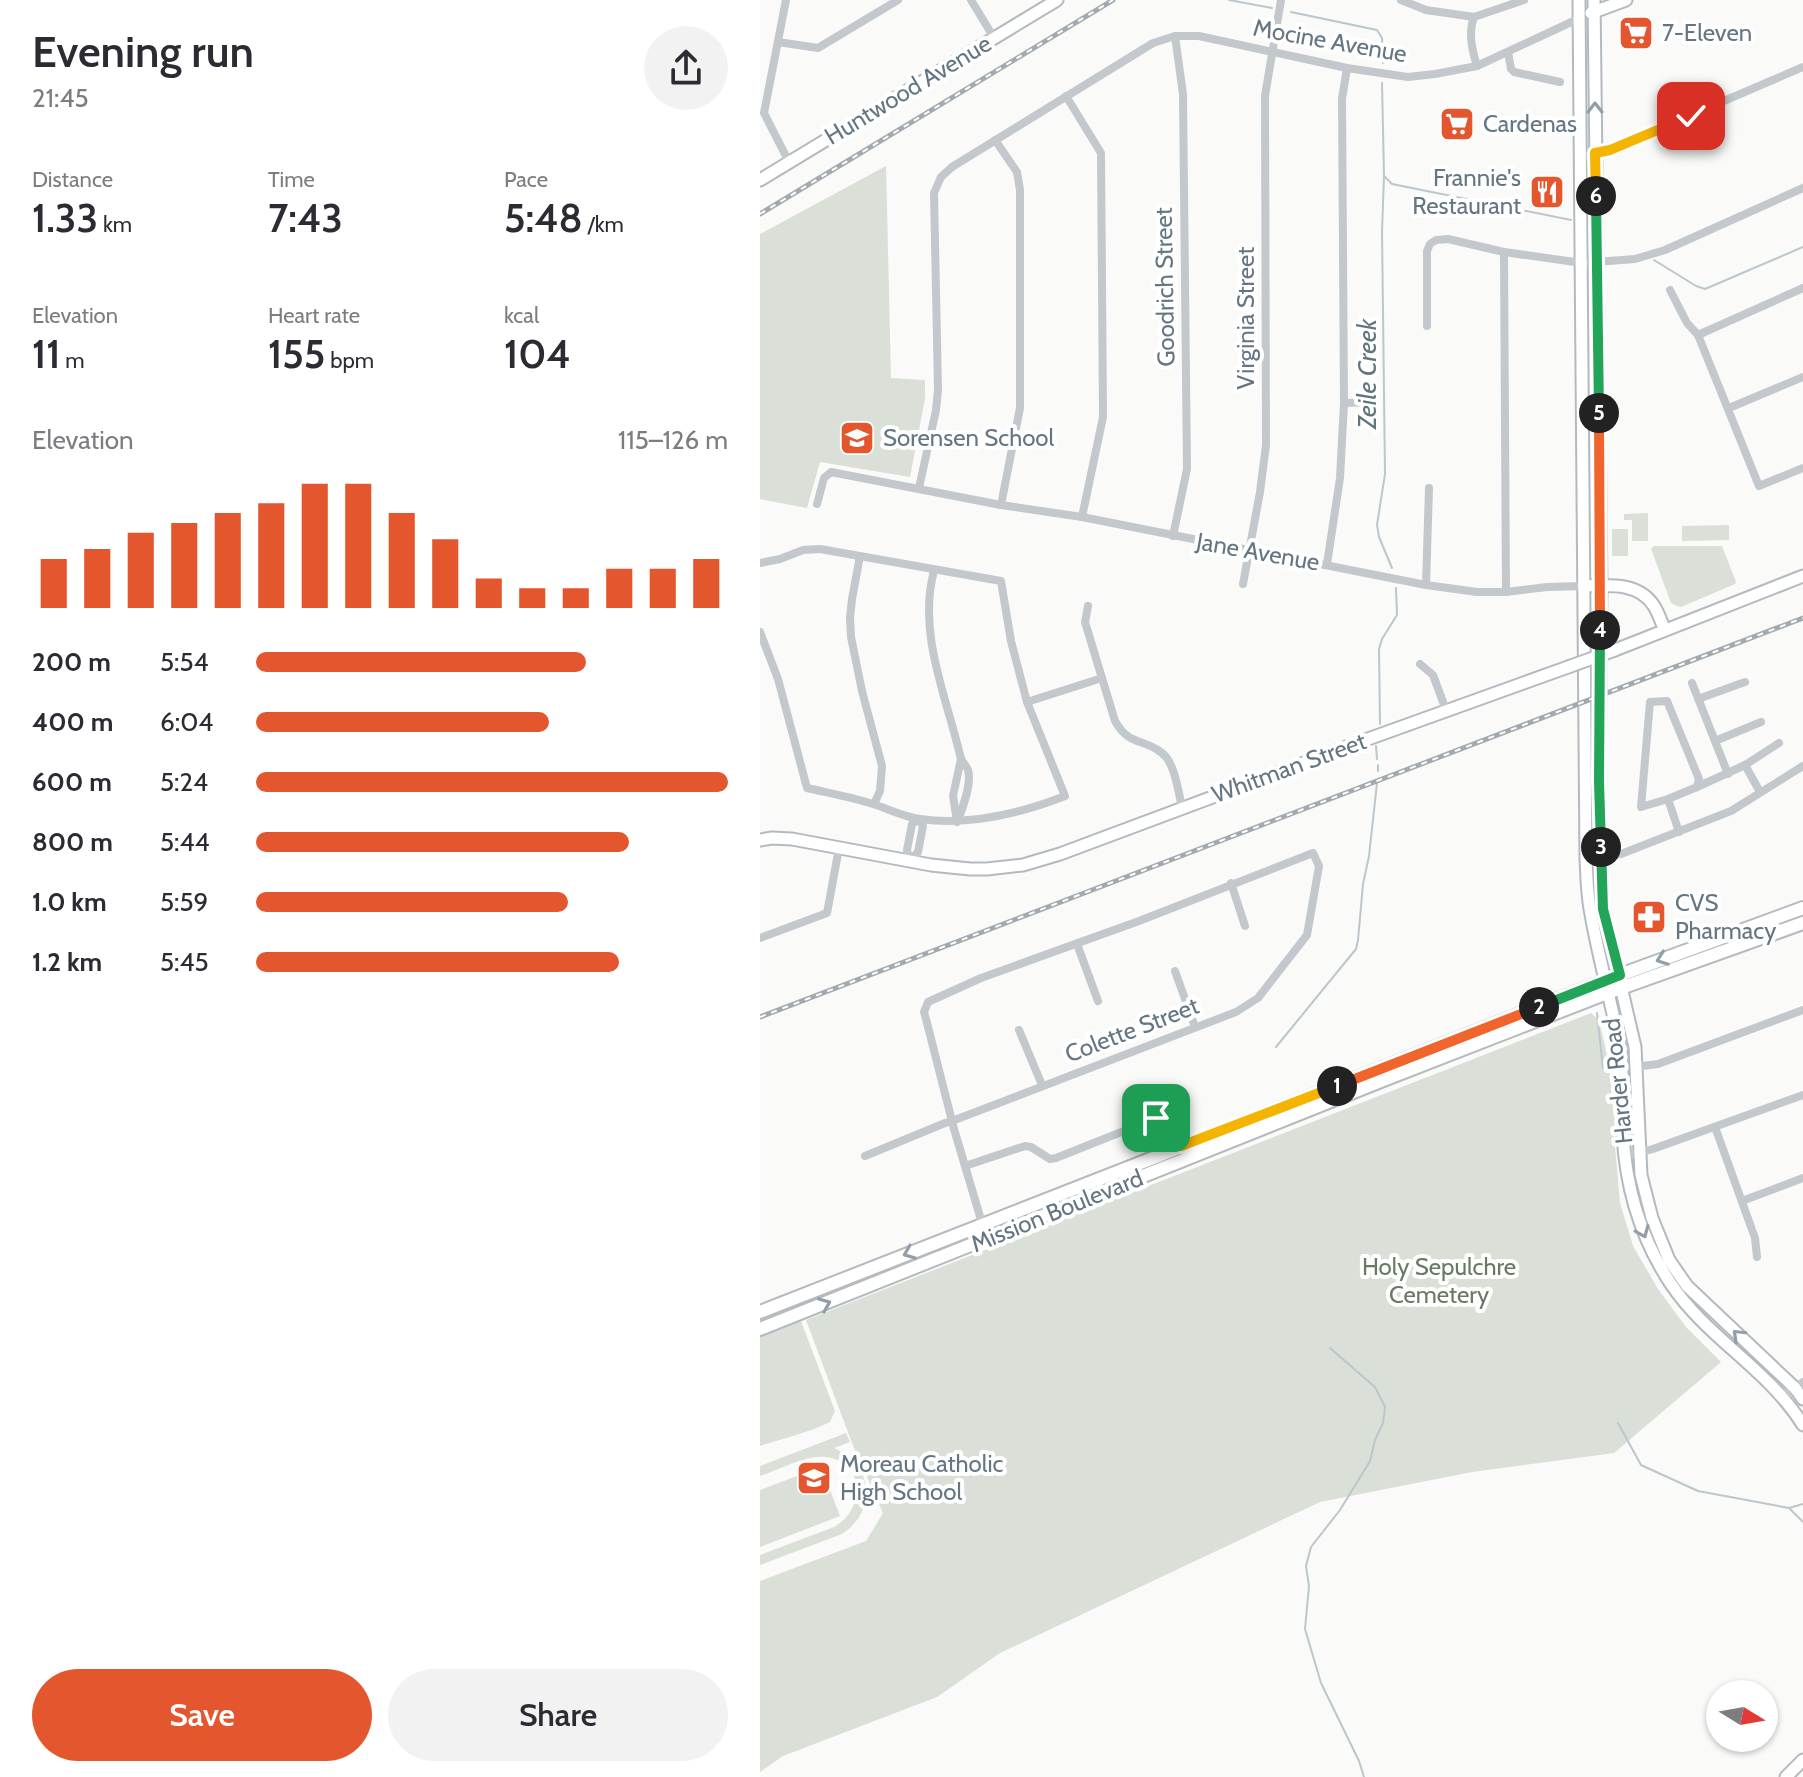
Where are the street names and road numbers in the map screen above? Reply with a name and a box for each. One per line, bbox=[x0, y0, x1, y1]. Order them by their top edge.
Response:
street label: Mocine Avenue bbox=[1251, 13, 1409, 68]
street label: Huntwood Avenue bbox=[819, 28, 996, 151]
street label: Goodrich Street bbox=[1149, 207, 1180, 367]
street label: Virginia Street bbox=[1231, 247, 1260, 389]
street label: Jane Avenue bbox=[1193, 526, 1322, 577]
street label: Whitman Street bbox=[1208, 726, 1370, 809]
street label: Colette Street bbox=[1061, 991, 1203, 1068]
street label: Harder Road bbox=[1596, 1017, 1639, 1145]
street label: Mission Boulevard bbox=[967, 1163, 1147, 1258]

